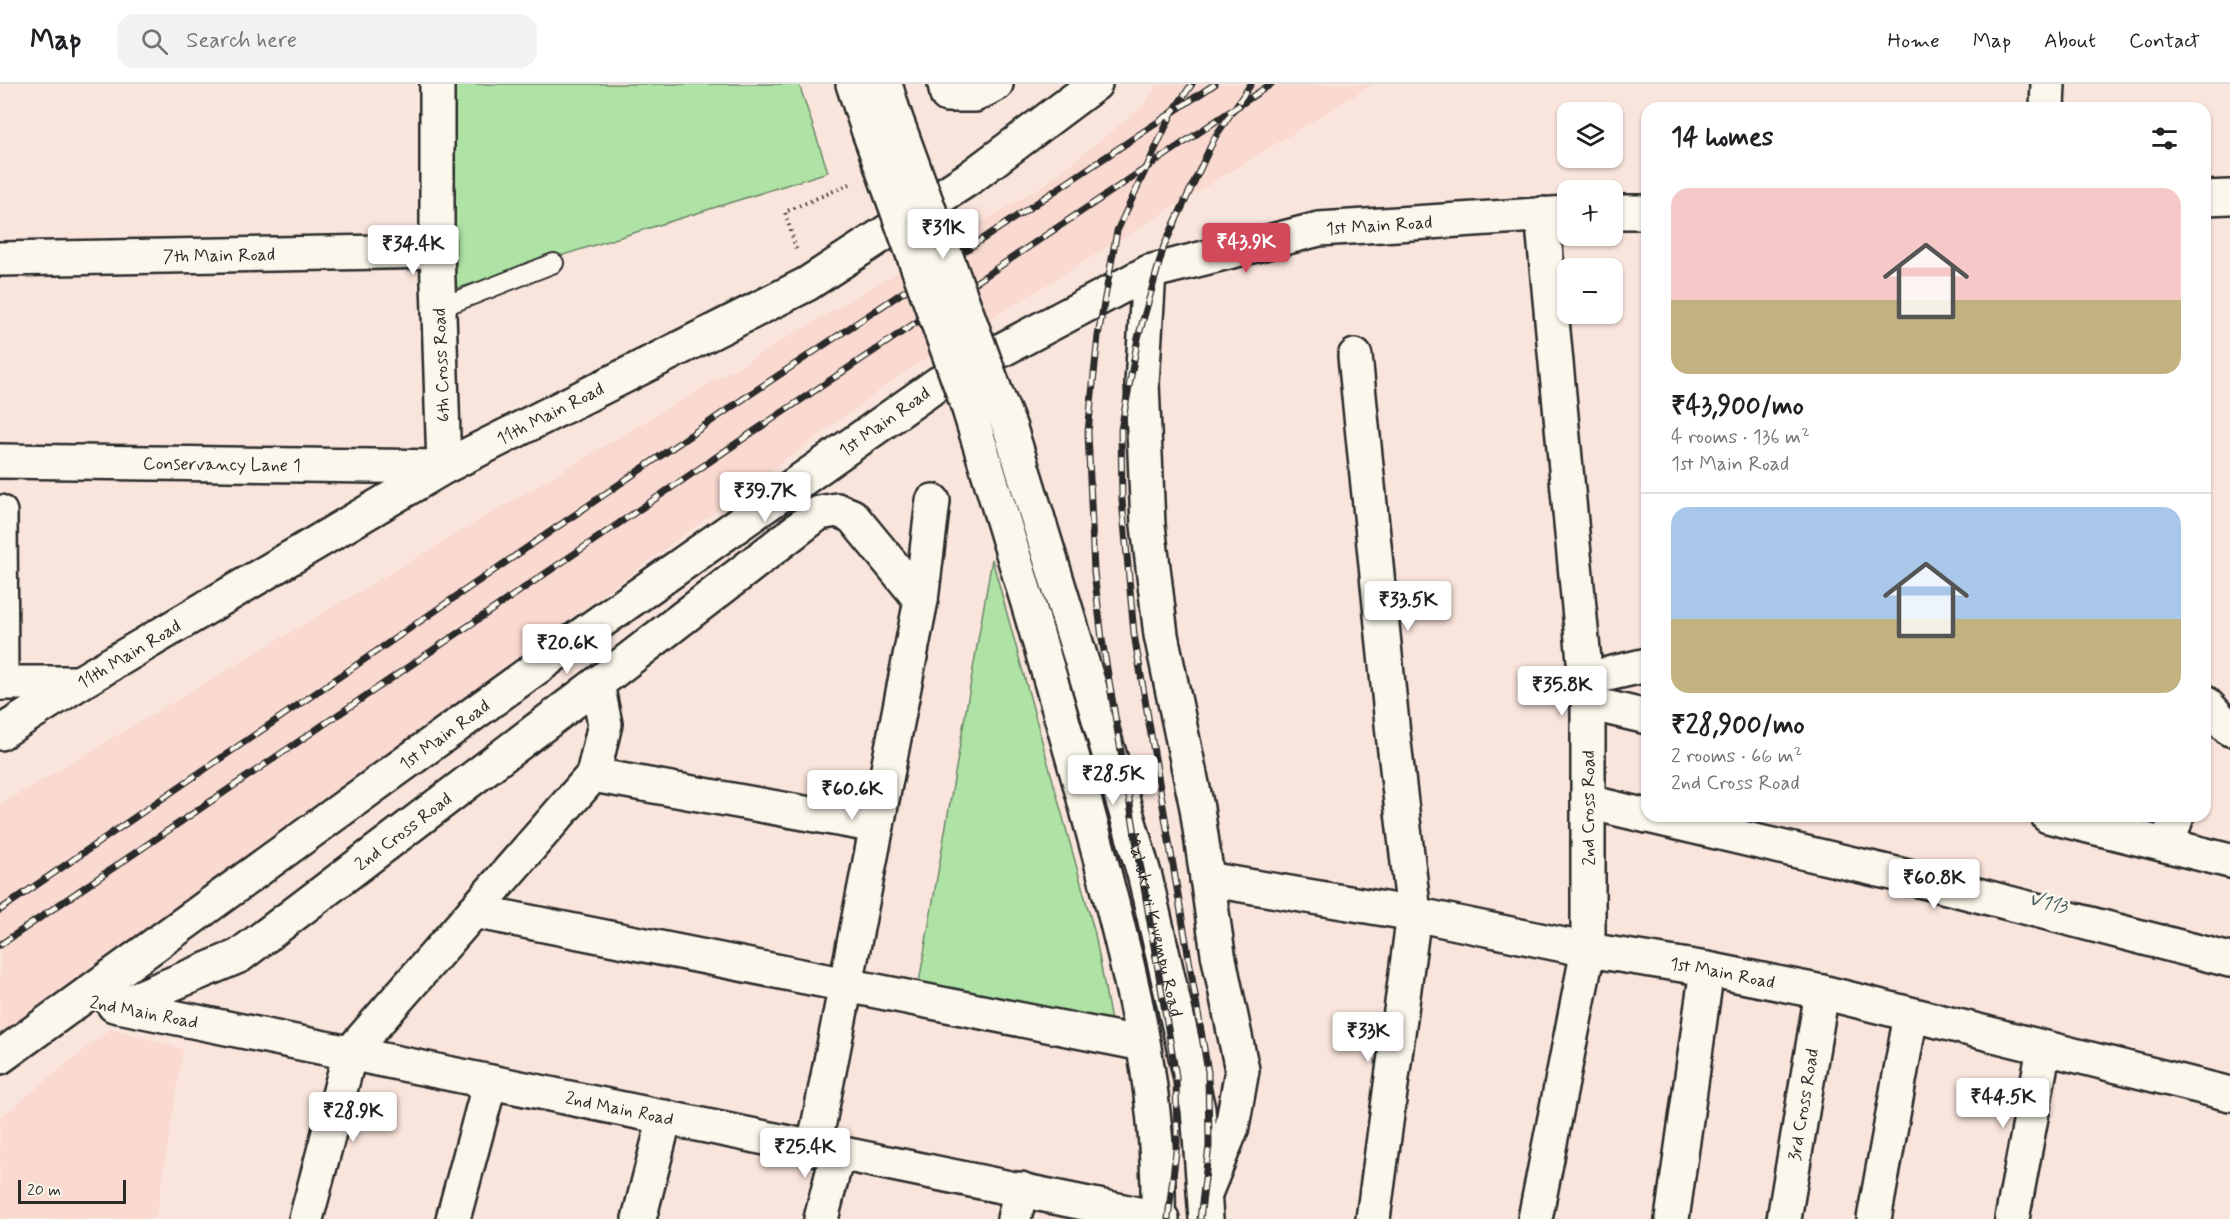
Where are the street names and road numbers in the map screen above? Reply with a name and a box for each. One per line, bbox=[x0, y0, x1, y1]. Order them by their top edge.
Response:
street label: 1st Main Road bbox=[1325, 211, 1433, 242]
street label: 7th Main Road bbox=[163, 243, 275, 269]
street label: 6th Cross Road bbox=[428, 307, 456, 423]
street label: 11th Main Road bbox=[493, 377, 608, 451]
street label: 1st Main Road bbox=[834, 382, 935, 463]
street label: Conservancy Lane 1 bbox=[143, 452, 301, 478]
street label: 11th Main Road bbox=[73, 614, 186, 695]
street label: 1st Main Road bbox=[395, 695, 495, 776]
street label: 2nd Cross Road bbox=[1577, 750, 1601, 866]
street label: 2nd Cross Road bbox=[350, 788, 457, 877]
street label: Mahakavi Kuvempu Road bbox=[1120, 830, 1188, 1019]
street label: 1st Main Road bbox=[1668, 952, 1777, 995]
street label: 2nd Main Road bbox=[88, 991, 200, 1035]
street label: 3rd Cross Road bbox=[1783, 1047, 1825, 1163]
street label: 2nd Main Road bbox=[563, 1086, 676, 1132]

